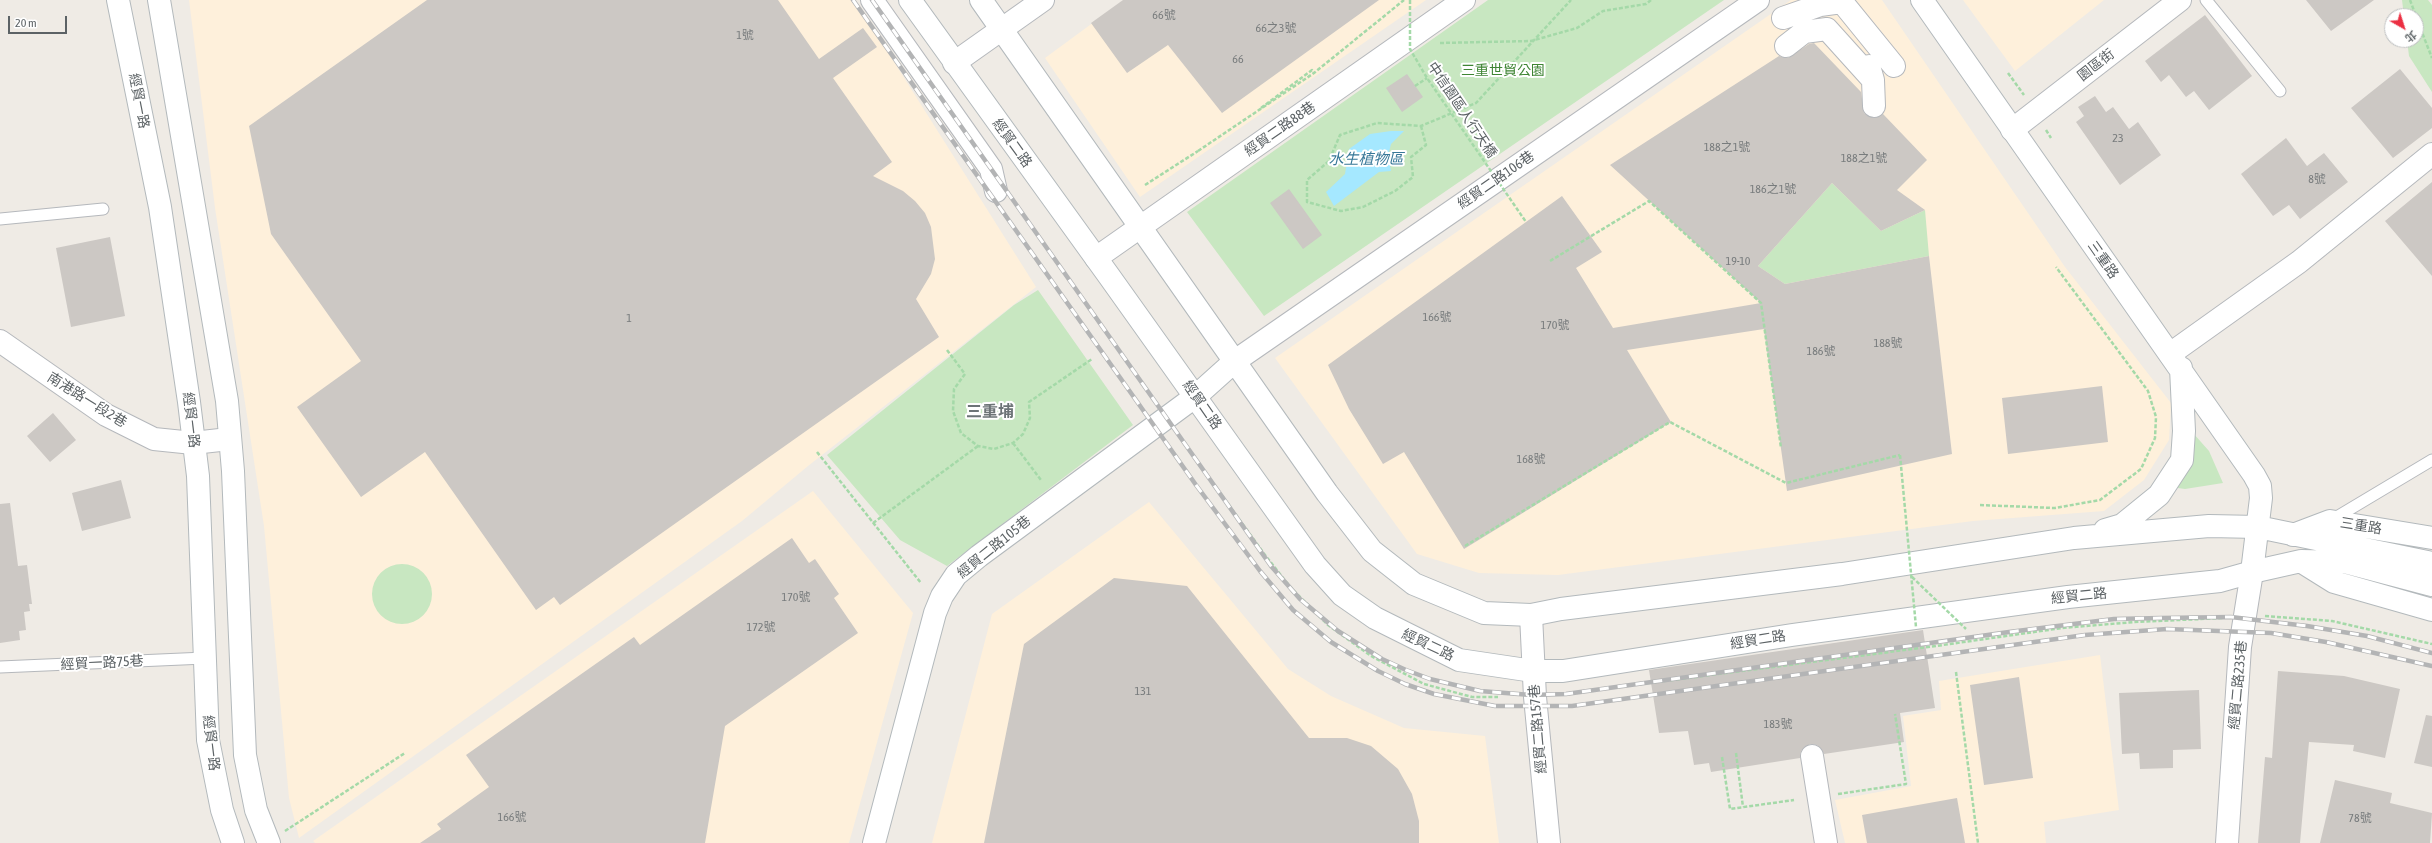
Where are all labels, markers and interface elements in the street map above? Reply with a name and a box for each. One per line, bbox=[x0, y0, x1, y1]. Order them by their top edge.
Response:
scale bar bbox=[10, 8, 69, 34]
house number: 66號 bbox=[1152, 8, 1176, 22]
north arrow bbox=[2384, 8, 2424, 48]
text: 20 m bbox=[15, 16, 37, 30]
house number: 66之3號 bbox=[1256, 21, 1296, 35]
house number: 1號 bbox=[736, 28, 754, 42]
text: 北 bbox=[2403, 28, 2419, 45]
street label: 園區街 bbox=[2074, 45, 2118, 85]
house number: 66 bbox=[1232, 52, 1244, 66]
street label: 中信園區人行天橋 bbox=[1424, 59, 1500, 161]
park label: 三重世貿公園 bbox=[1461, 63, 1545, 79]
street label: 經貿一路 bbox=[125, 72, 153, 130]
street label: 經貿二路88巷 bbox=[1241, 98, 1319, 160]
street label: 經貿二路 bbox=[989, 115, 1035, 171]
house number: 23 bbox=[2112, 131, 2124, 145]
house number: 188之1號 bbox=[1704, 140, 1750, 154]
street label: 經貿二路106巷 bbox=[1454, 147, 1538, 213]
water label: 水生植物區 bbox=[1329, 150, 1403, 168]
house number: 188之1號 bbox=[1841, 151, 1887, 165]
house number: 8號 bbox=[2308, 172, 2326, 186]
house number: 186之1號 bbox=[1750, 182, 1796, 196]
street label: 三重路 bbox=[2084, 238, 2122, 282]
house number: 19-10 bbox=[1726, 254, 1750, 268]
house number: 166號 bbox=[1423, 310, 1451, 324]
house number: 1 bbox=[626, 311, 632, 325]
house number: 170號 bbox=[1541, 318, 1569, 332]
house number: 188號 bbox=[1874, 336, 1902, 350]
house number: 186號 bbox=[1807, 344, 1835, 358]
street label: 南港路一段2巷 bbox=[44, 369, 130, 431]
street label: 經貿二路 bbox=[1179, 377, 1225, 433]
street label: 經貿一路 bbox=[179, 391, 203, 449]
district label: 三重埔 bbox=[966, 402, 1014, 422]
house number: 168號 bbox=[1517, 452, 1545, 466]
street label: 經貿二路105巷 bbox=[954, 512, 1034, 582]
street label: 三重路 bbox=[2339, 514, 2383, 538]
street label: 經貿二路 bbox=[2050, 585, 2108, 607]
house number: 170號 bbox=[782, 590, 810, 604]
house number: 172號 bbox=[747, 620, 775, 634]
street label: 經貿二路 bbox=[1399, 626, 1457, 664]
street label: 經貿二路 bbox=[1729, 627, 1787, 653]
street label: 經貿二路235巷 bbox=[2226, 640, 2250, 730]
street label: 經貿一路75巷 bbox=[60, 652, 144, 674]
house number: 131 bbox=[1135, 684, 1151, 698]
street label: 經貿二路157巷 bbox=[1526, 684, 1550, 774]
street label: 經貿一路 bbox=[199, 714, 223, 772]
house number: 183號 bbox=[1764, 717, 1792, 731]
house number: 166號 bbox=[498, 810, 526, 824]
house number: 78號 bbox=[2348, 811, 2372, 825]

